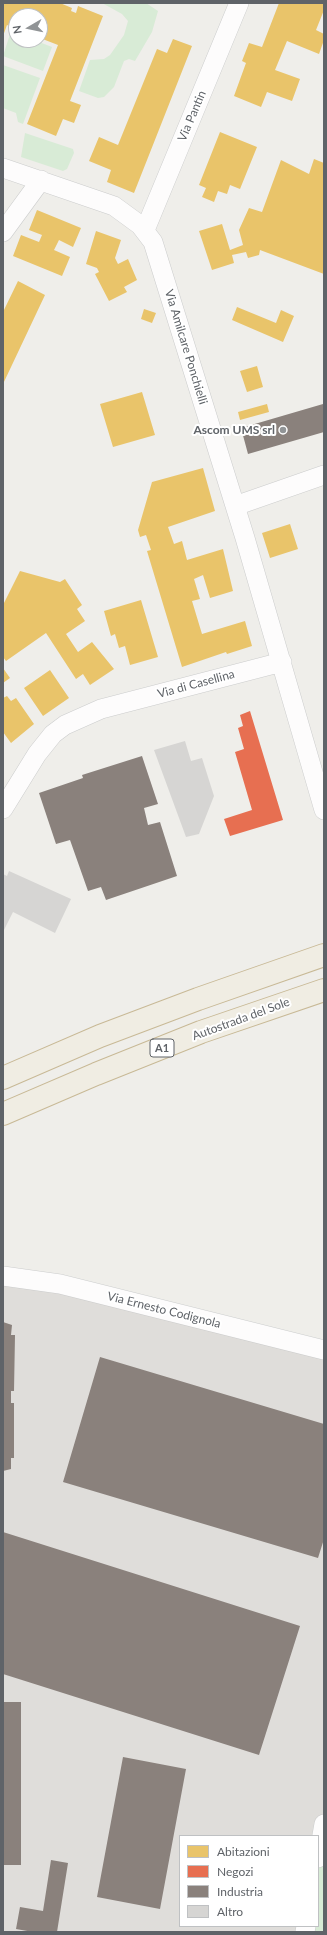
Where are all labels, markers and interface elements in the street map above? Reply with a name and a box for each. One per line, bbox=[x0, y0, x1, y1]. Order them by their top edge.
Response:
north arrow bbox=[8, 8, 48, 48]
text: N bbox=[10, 25, 24, 35]
street label: Via Pantin bbox=[175, 88, 209, 144]
street label: Via Amilcare Ponchielli bbox=[162, 288, 210, 406]
place label: Ascom UMS srl bbox=[193, 423, 275, 437]
marker: Ascom UMS srl bbox=[278, 425, 288, 435]
street label: Via di Casellina bbox=[156, 667, 236, 701]
street label: Autostrada del Sole bbox=[190, 995, 292, 1043]
road number: A1 bbox=[150, 1039, 174, 1057]
street label: Via Ernesto Codignola bbox=[106, 1289, 222, 1331]
legend bbox=[179, 1835, 319, 1927]
text: Abitazioni bbox=[217, 1844, 270, 1859]
text: Negozi bbox=[217, 1864, 253, 1879]
text: Industria bbox=[217, 1884, 263, 1899]
text: Altro bbox=[217, 1904, 243, 1919]

